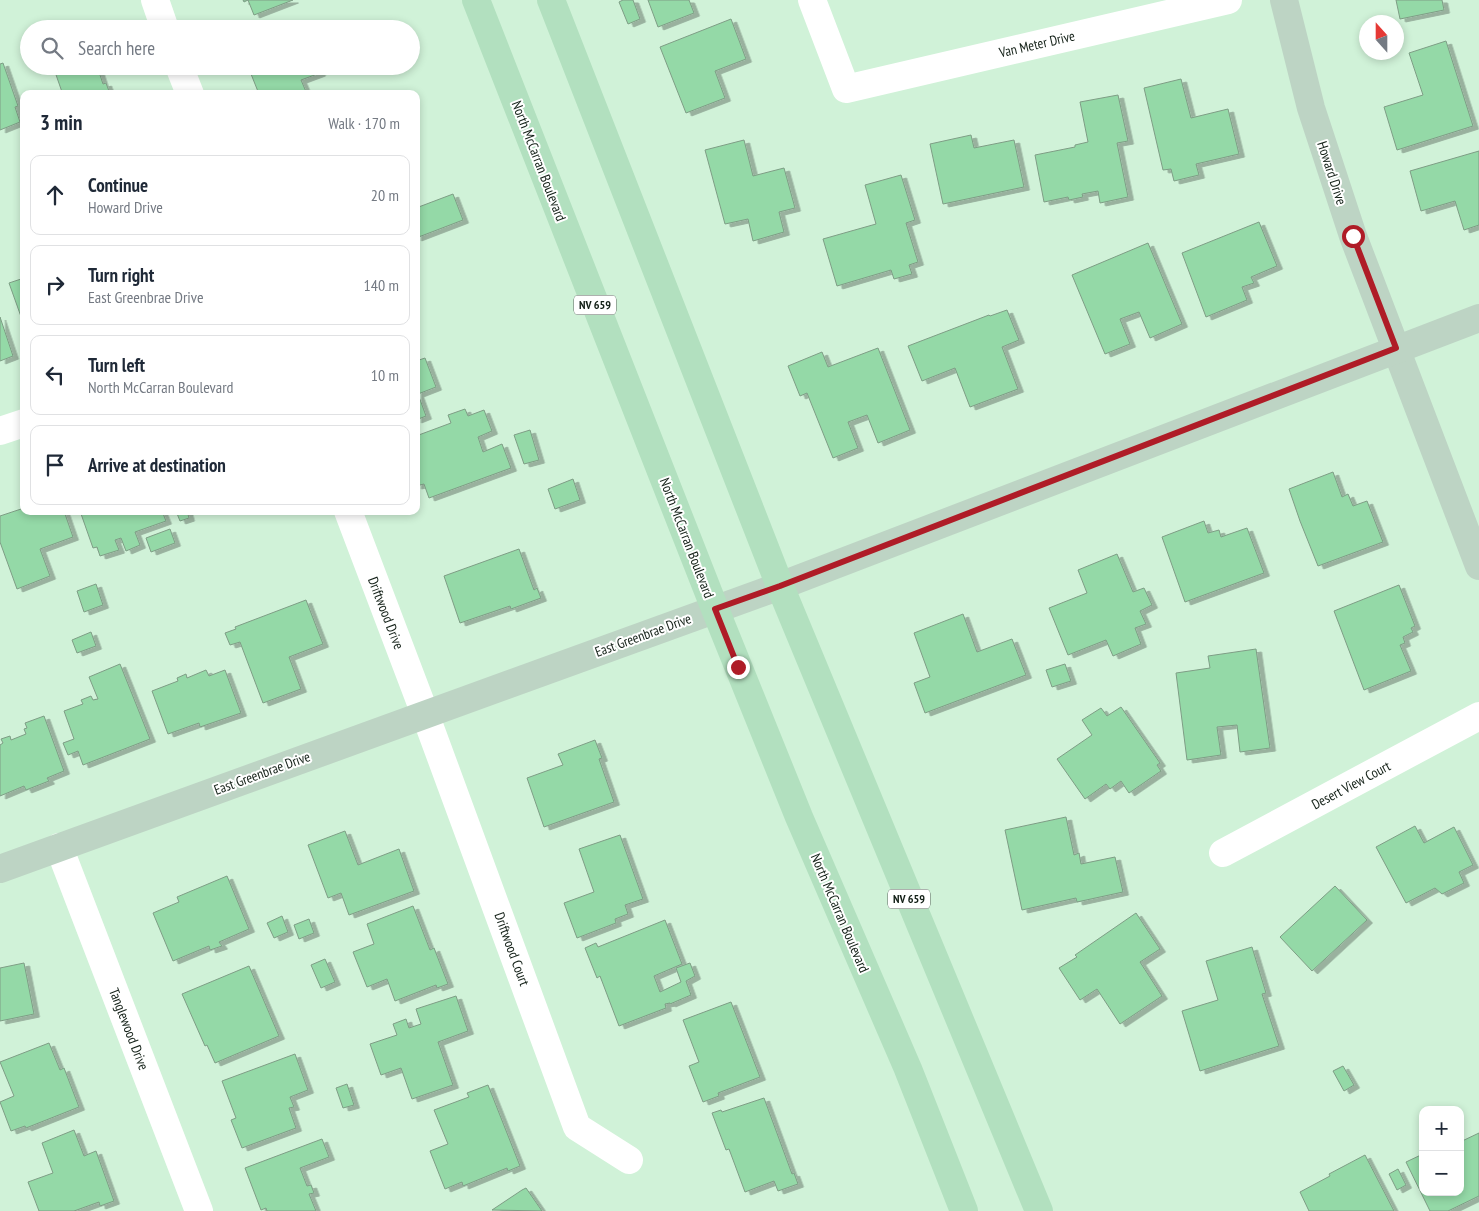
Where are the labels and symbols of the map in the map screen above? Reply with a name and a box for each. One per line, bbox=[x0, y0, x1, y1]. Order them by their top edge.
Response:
north arrow bbox=[1359, 15, 1404, 60]
street label: Van Meter Drive bbox=[996, 27, 1077, 62]
street label: North McCarran Boulevard bbox=[508, 98, 570, 224]
street label: Howard Drive bbox=[1313, 139, 1351, 207]
route start bbox=[1342, 225, 1365, 248]
road number: NV 659 bbox=[574, 296, 616, 314]
street label: North McCarran Boulevard bbox=[656, 475, 718, 601]
street label: Driftwood Drive bbox=[364, 574, 408, 652]
street label: East Greenbrae Drive bbox=[592, 609, 694, 661]
route end bbox=[727, 656, 750, 679]
street label: East Greenbrae Drive bbox=[211, 747, 313, 799]
street label: Desert View Court bbox=[1309, 757, 1394, 813]
street label: North McCarran Boulevard bbox=[807, 851, 873, 975]
road number: NV 659 bbox=[888, 890, 930, 909]
street label: Driftwood Court bbox=[490, 910, 534, 988]
street label: Tanglewood Drive bbox=[105, 985, 153, 1073]

